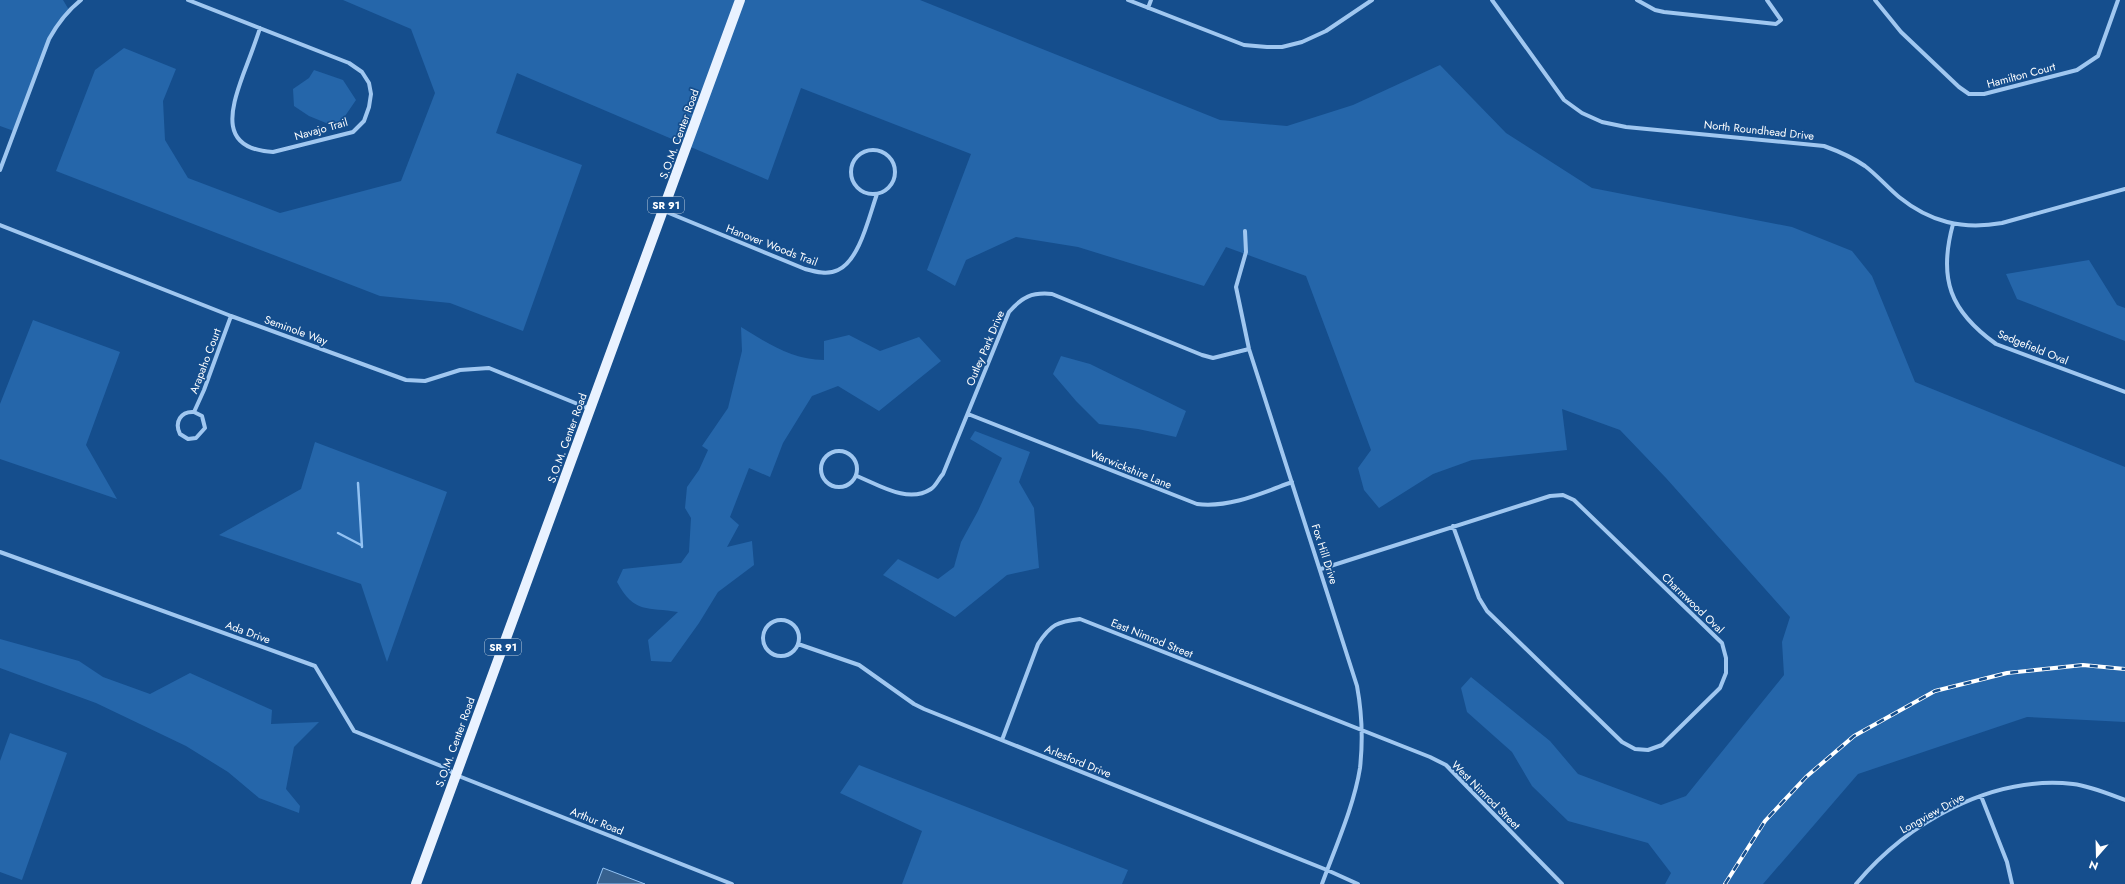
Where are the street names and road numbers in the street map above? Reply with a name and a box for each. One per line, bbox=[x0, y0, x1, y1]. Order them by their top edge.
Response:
street label: Hamilton Court bbox=[1985, 58, 2058, 92]
street label: S.O.M. Center Road bbox=[655, 87, 703, 181]
street label: Navajo Trail bbox=[293, 114, 349, 144]
street label: North Roundhead Drive bbox=[1703, 116, 1815, 144]
road number: SR 91 bbox=[648, 197, 684, 213]
street label: Hanover Woods Trail bbox=[724, 220, 820, 270]
street label: Outley Park Drive bbox=[962, 307, 1008, 388]
street label: Seminole Way bbox=[262, 311, 330, 349]
street label: Sedgefield Oval bbox=[1995, 325, 2071, 369]
street label: Arapaho Court bbox=[185, 326, 225, 396]
street label: S.O.M. Center Road bbox=[543, 391, 591, 485]
street label: Warwickshire Lane bbox=[1088, 445, 1175, 493]
street label: Fox Hill Drive bbox=[1308, 522, 1342, 586]
street label: Charmwood Oval bbox=[1658, 569, 1728, 637]
street label: East Nimrod Street bbox=[1109, 614, 1196, 662]
street label: Ada Drive bbox=[223, 617, 273, 648]
road number: SR 91 bbox=[485, 639, 521, 655]
street label: S.O.M. Center Road bbox=[431, 695, 479, 789]
street label: Arlesford Drive bbox=[1042, 740, 1114, 782]
street label: West Nimrod Street bbox=[1448, 757, 1524, 833]
street label: Longview Drive bbox=[1897, 789, 1967, 837]
street label: Arthur Road bbox=[568, 803, 626, 839]

